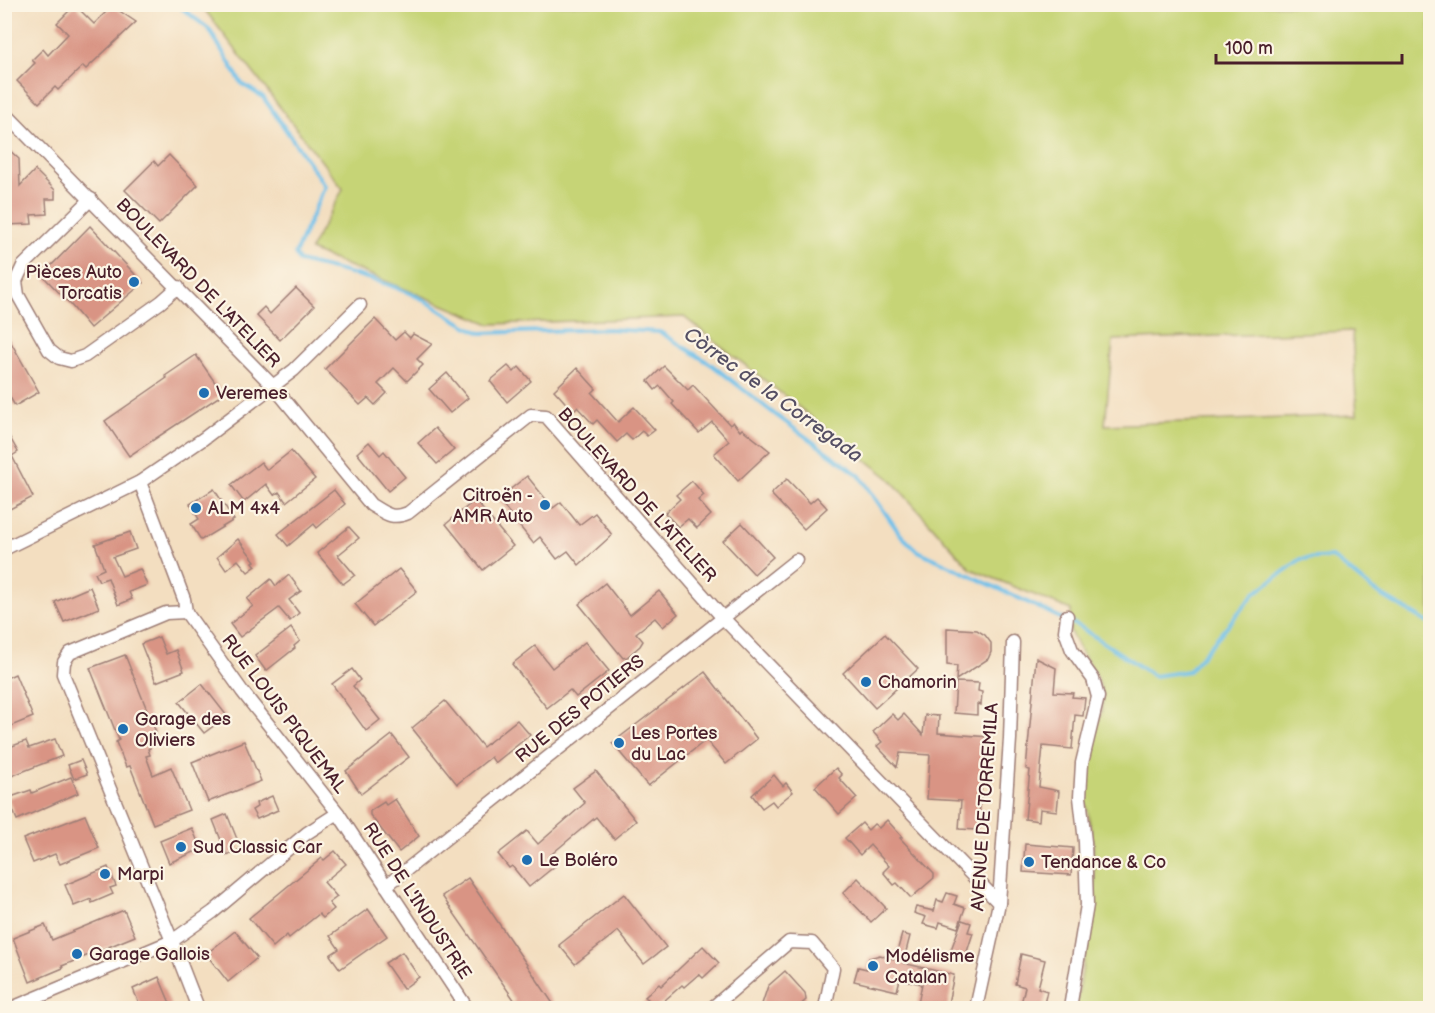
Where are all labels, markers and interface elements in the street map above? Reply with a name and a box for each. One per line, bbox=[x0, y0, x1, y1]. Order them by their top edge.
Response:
scale bar bbox=[1216, 27, 1402, 65]
text: 100 m bbox=[1225, 38, 1273, 59]
street label: BOULEVARD DE L'ATELIER bbox=[112, 194, 285, 372]
place label: Pièces Auto Torcatis bbox=[26, 262, 122, 304]
marker: Pièces Auto Torcatis bbox=[127, 275, 141, 289]
water label: Còrrec de la Corregada bbox=[679, 322, 867, 468]
place label: Veremes bbox=[216, 383, 288, 404]
marker: Veremes bbox=[197, 386, 211, 400]
street label: BOULEVARD DE L'ATELIER bbox=[553, 404, 721, 587]
place label: Citroën - AMR Auto bbox=[453, 485, 533, 527]
place label: ALM 4x4 bbox=[208, 498, 280, 519]
marker: Citroën - AMR Auto bbox=[538, 498, 552, 512]
marker: ALM 4x4 bbox=[189, 501, 203, 515]
street label: RUE LOUIS PIQUEMAL bbox=[217, 630, 351, 798]
street label: RUE DES POTIERS bbox=[511, 651, 649, 767]
place label: Chamorin bbox=[878, 672, 957, 693]
marker: Chamorin bbox=[859, 675, 873, 689]
street label: AVENUE DE TORREMILA bbox=[967, 702, 1003, 912]
place label: Garage des Oliviers bbox=[135, 709, 231, 751]
marker: Garage des Oliviers bbox=[116, 722, 130, 736]
place label: Les Portes du Lac bbox=[631, 723, 717, 765]
marker: Les Portes du Lac bbox=[612, 736, 626, 750]
street label: RUE DE L'INDUSTRIE bbox=[358, 819, 476, 983]
place label: Sud Classic Car bbox=[193, 837, 322, 858]
marker: Sud Classic Car bbox=[174, 840, 188, 854]
place label: Le Boléro bbox=[539, 850, 618, 871]
place label: Tendance & Co bbox=[1041, 852, 1166, 873]
marker: Le Boléro bbox=[520, 853, 534, 867]
marker: Tendance & Co bbox=[1022, 855, 1036, 869]
place label: Marpi bbox=[117, 864, 164, 885]
marker: Marpi bbox=[98, 867, 112, 881]
place label: Garage Gallois bbox=[89, 944, 210, 965]
place label: Modélisme Catalan bbox=[885, 946, 975, 988]
marker: Garage Gallois bbox=[70, 947, 84, 961]
marker: Modélisme Catalan bbox=[866, 959, 880, 973]

